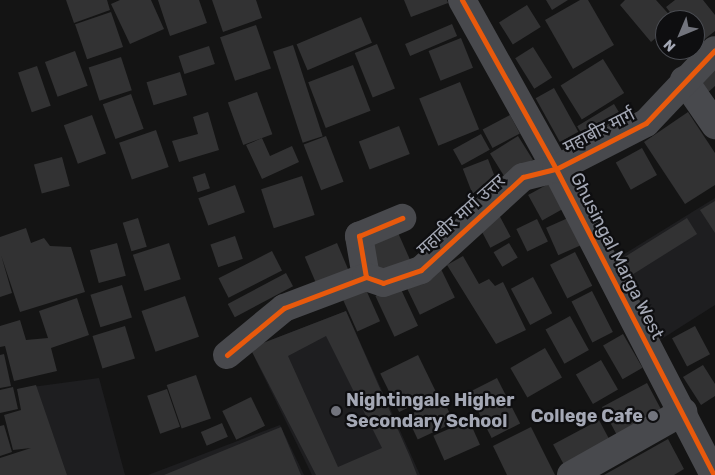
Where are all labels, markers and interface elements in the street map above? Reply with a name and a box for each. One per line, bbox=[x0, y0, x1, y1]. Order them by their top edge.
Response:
north arrow bbox=[655, 10, 705, 60]
text: N bbox=[660, 36, 679, 55]
street label: महाबीर मार्ग bbox=[560, 104, 638, 158]
street label: Ghusingal Marga West bbox=[566, 169, 668, 343]
street label: महाबीर मार्ग उत्तर bbox=[412, 170, 510, 260]
place label: Nightingale Higher Secondary School bbox=[346, 390, 514, 432]
marker: Nightingale Higher Secondary School bbox=[330, 405, 342, 417]
place label: College Cafe bbox=[531, 405, 643, 427]
marker: College Cafe bbox=[647, 410, 659, 422]

